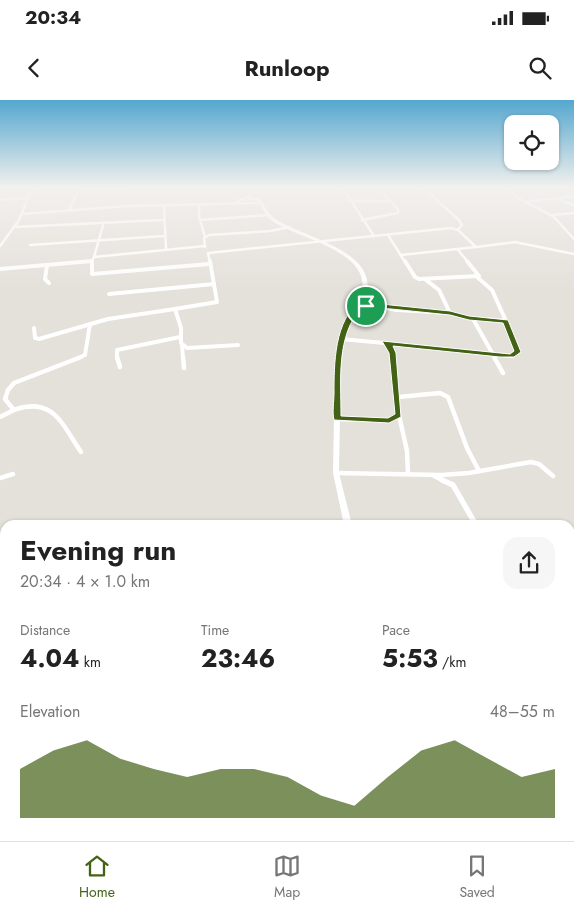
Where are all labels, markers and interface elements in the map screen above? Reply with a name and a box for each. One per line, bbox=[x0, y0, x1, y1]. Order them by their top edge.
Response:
text: 20:34 bbox=[25, 4, 81, 31]
text: Runloop bbox=[244, 52, 330, 84]
icon: back bbox=[20, 54, 48, 82]
icon: search bbox=[526, 54, 554, 82]
map controls bbox=[504, 115, 559, 170]
button: locate bbox=[504, 115, 559, 170]
pin bbox=[345, 285, 387, 327]
icon: arrive bbox=[352, 292, 380, 320]
text: Evening run bbox=[20, 530, 176, 571]
button: share bbox=[503, 537, 555, 589]
text: 20:34 · 4 × 1.0 km bbox=[20, 570, 150, 593]
text: Distance bbox=[20, 620, 70, 640]
text: Time bbox=[201, 620, 229, 640]
text: Pace bbox=[382, 620, 410, 640]
text: 4.04 bbox=[20, 640, 80, 676]
text: 23:46 bbox=[201, 640, 275, 676]
text: 5:53 bbox=[382, 640, 438, 676]
text: km bbox=[80, 652, 101, 672]
text: /km bbox=[438, 652, 466, 672]
text: Elevation bbox=[20, 700, 80, 723]
text: 48–55 m bbox=[490, 700, 555, 723]
tab: Home bbox=[79, 852, 115, 902]
tab: Map bbox=[273, 852, 301, 902]
tab: Saved bbox=[459, 852, 495, 902]

